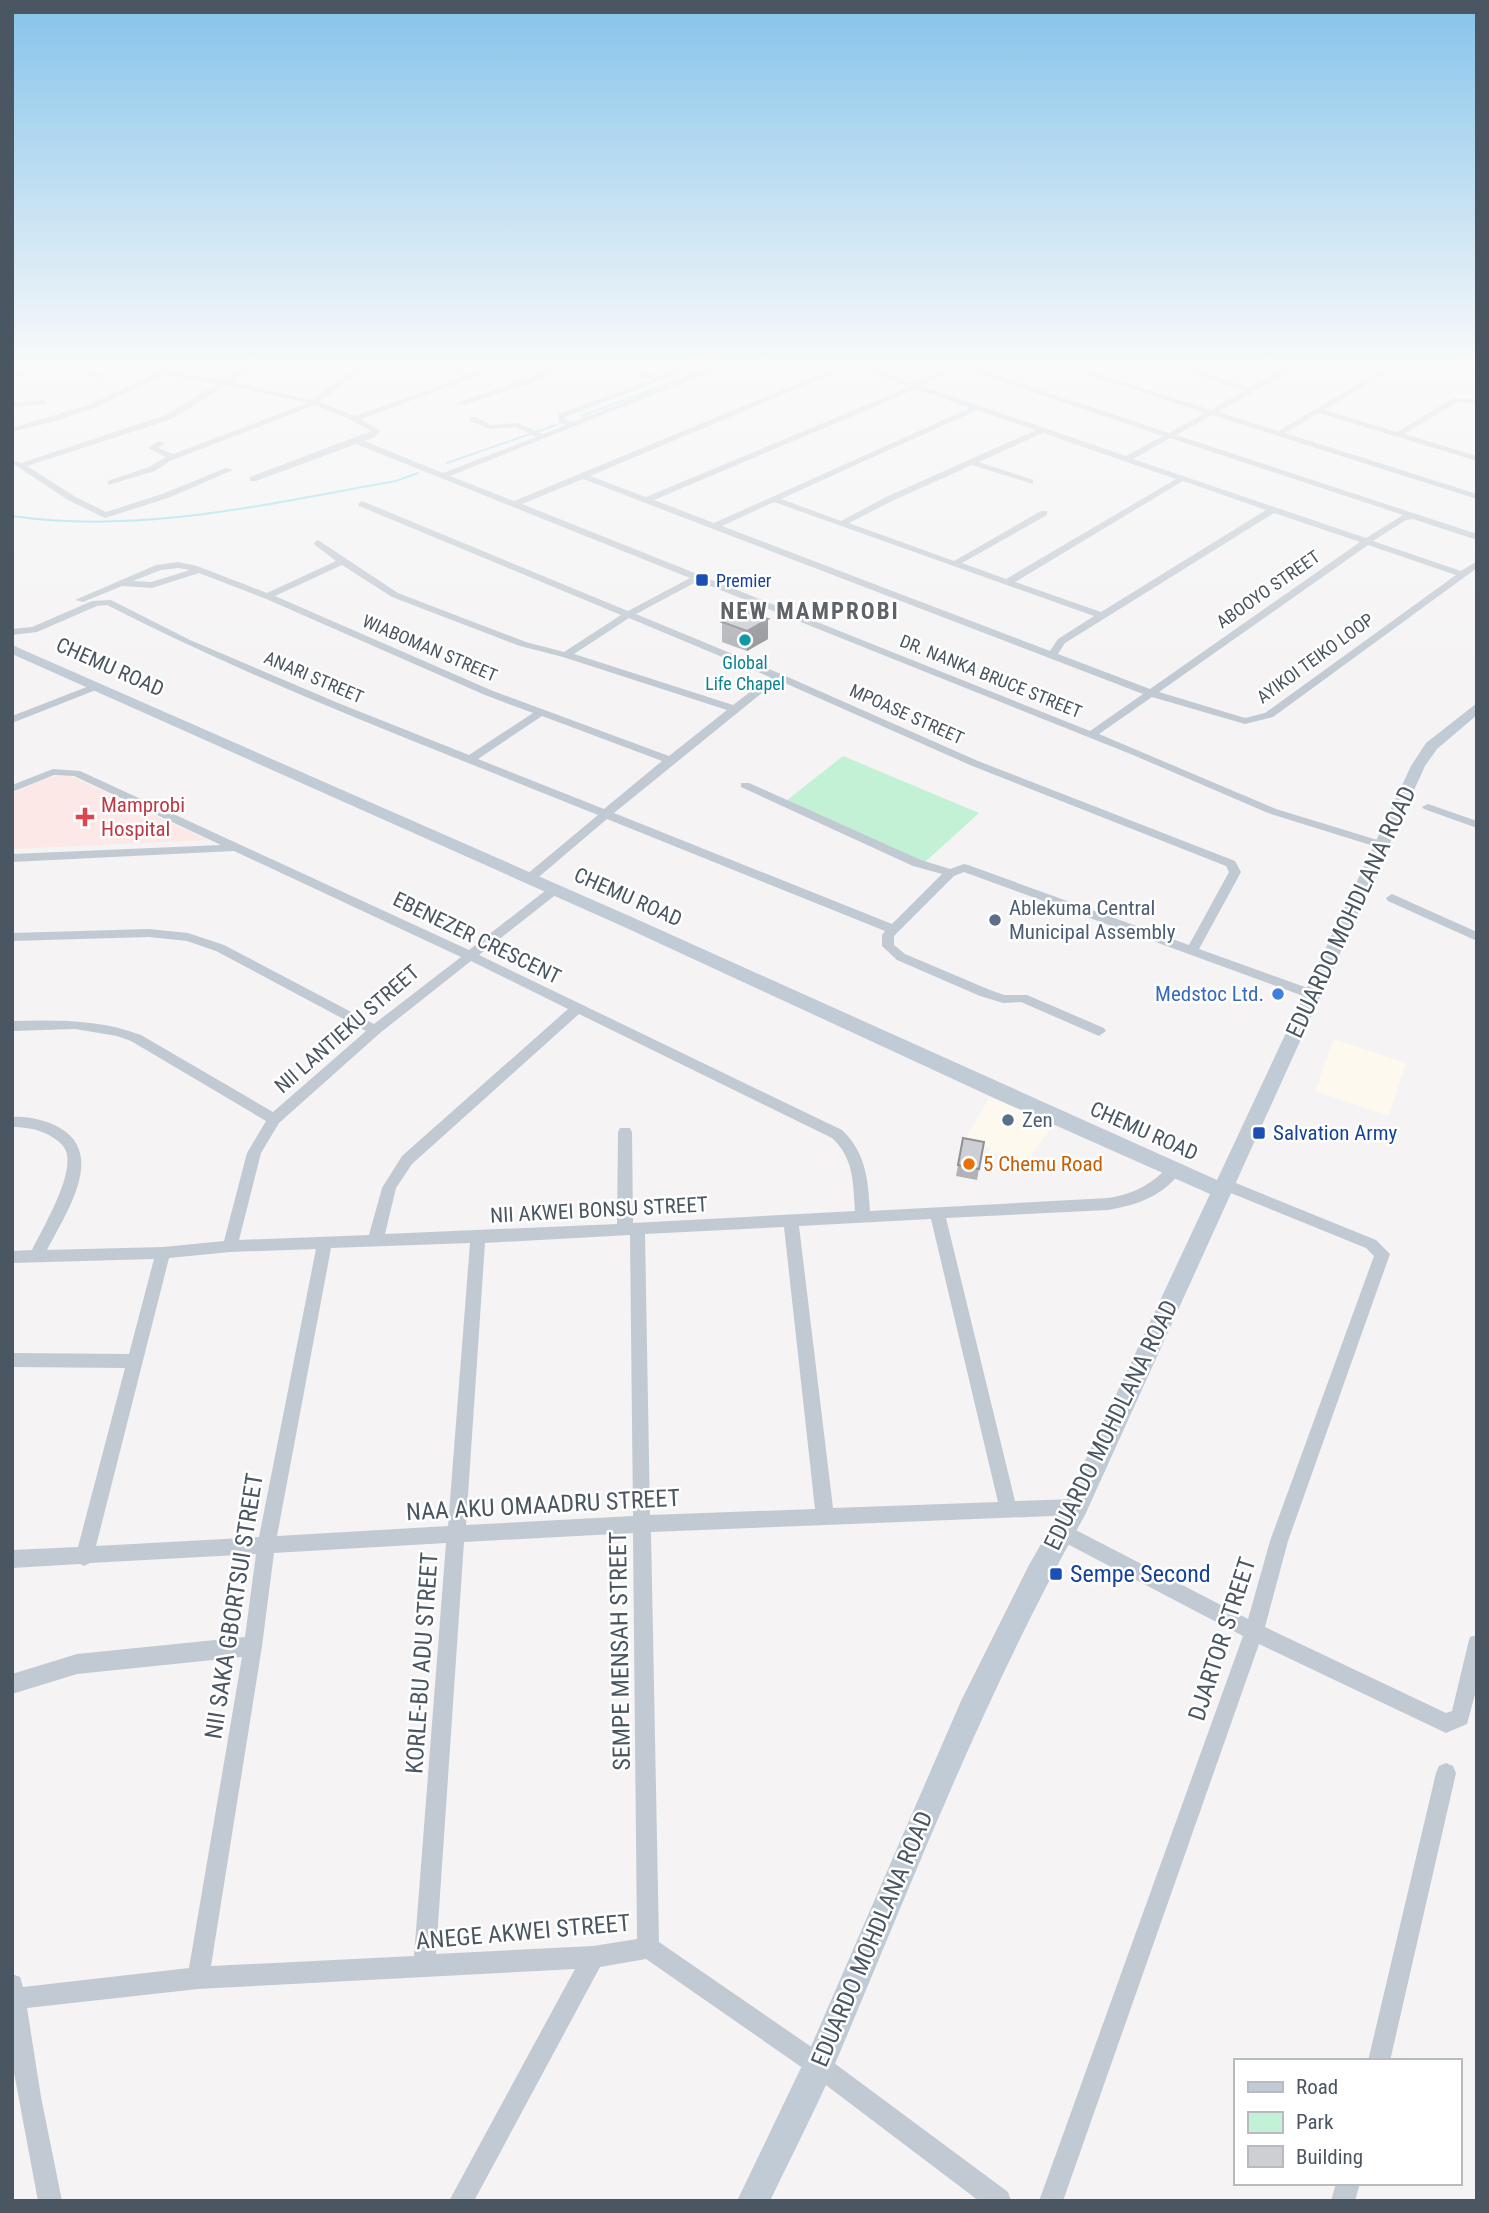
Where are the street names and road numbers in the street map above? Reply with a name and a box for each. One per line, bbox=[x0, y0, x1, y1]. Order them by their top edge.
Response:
street label: ABOOYO STREET bbox=[1212, 546, 1324, 632]
street label: AYIKOI TEIKO LOOP bbox=[1253, 609, 1377, 707]
street label: WIABOMAN STREET bbox=[359, 610, 501, 686]
street label: DR. NANKA BRUCE STREET bbox=[897, 630, 1085, 722]
street label: CHEMU ROAD bbox=[52, 633, 168, 701]
street label: ANARI STREET bbox=[261, 647, 367, 707]
street label: MPOASE STREET bbox=[847, 679, 967, 749]
street label: EDUARDO MOHDLANA ROAD bbox=[1280, 782, 1422, 1042]
street label: CHEMU ROAD bbox=[570, 863, 686, 931]
street label: EBENEZER CRESCENT bbox=[389, 887, 565, 989]
street label: NII LANTIEKU STREET bbox=[270, 960, 424, 1098]
street label: CHEMU ROAD bbox=[1086, 1097, 1202, 1165]
street label: NII AKWEI BONSU STREET bbox=[490, 1192, 709, 1228]
street label: EDUARDO MOHDLANA ROAD bbox=[1038, 1295, 1184, 1555]
street label: NII SAKA GBORTSUI STREET bbox=[199, 1471, 269, 1741]
street label: NAA AKU OMAADRU STREET bbox=[405, 1484, 681, 1526]
street label: SEMPE MENSAH STREET bbox=[604, 1531, 636, 1771]
street label: KORLE-BU ADU STREET bbox=[400, 1551, 444, 1775]
street label: DJARTOR STREET bbox=[1182, 1554, 1262, 1724]
street label: EDUARDO MOHDLANA ROAD bbox=[805, 1807, 939, 2071]
street label: ANEGE AKWEI STREET bbox=[415, 1909, 631, 1955]

